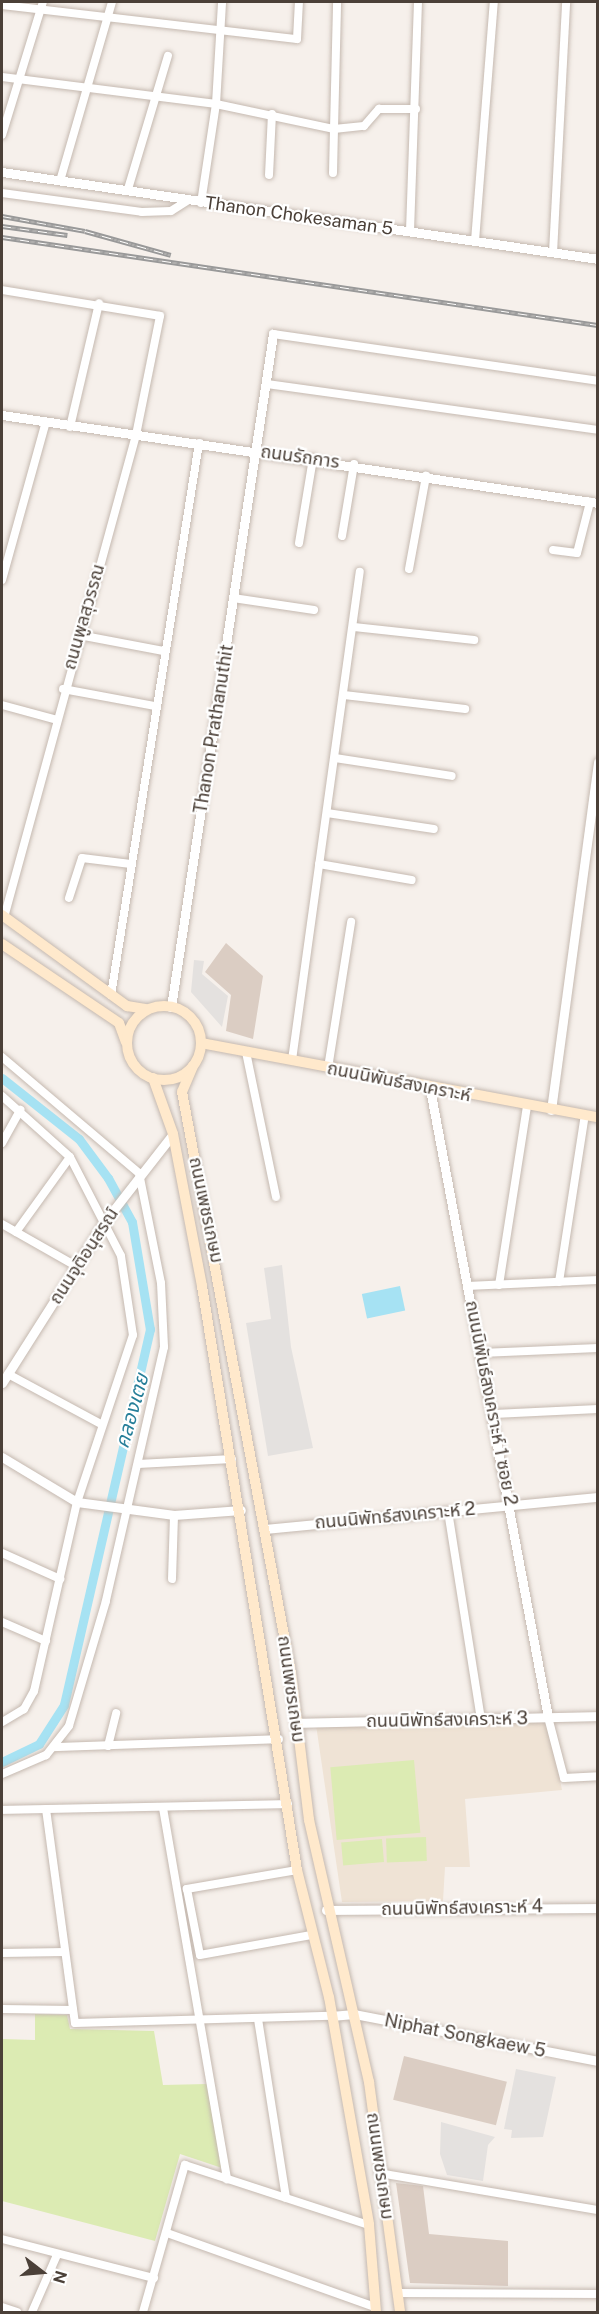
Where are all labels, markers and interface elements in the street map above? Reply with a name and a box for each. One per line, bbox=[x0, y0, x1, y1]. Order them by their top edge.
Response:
street label: Thanon Chokesaman 5 bbox=[203, 192, 395, 240]
street label: ถนนรัถการ bbox=[259, 441, 341, 473]
street label: ถนนพูลสุวรรณ bbox=[59, 562, 109, 672]
street label: Thanon Prathanuthit bbox=[190, 643, 238, 815]
street label: ถนนนิพันธ์สงเคราะห์ bbox=[325, 1057, 473, 1107]
street label: ถนนเพชรเกษม bbox=[184, 1155, 228, 1265]
street label: ถนนจุติอนุสรณ์ bbox=[45, 1204, 123, 1308]
street label: ถนนนิพันธ์สงเคราะห์ 1 ซอย 2 bbox=[461, 1299, 521, 1507]
water label: คลองเตย bbox=[110, 1371, 154, 1451]
street label: ถนนนิพัทธ์สงเคราะห์ 2 bbox=[314, 1498, 476, 1534]
street label: ถนนเพชรเกษม bbox=[273, 1634, 309, 1744]
street label: ถนนนิพัทธ์สงเคราะห์ 3 bbox=[366, 1708, 528, 1732]
street label: ถนนนิพัทธ์สงเคราะห์ 4 bbox=[381, 1896, 543, 1920]
street label: Niphat Songkaew 5 bbox=[383, 2010, 547, 2062]
street label: ถนนเพชรเกษม bbox=[362, 2111, 398, 2221]
north arrow bbox=[12, 2242, 72, 2302]
text: N bbox=[49, 2268, 71, 2286]

